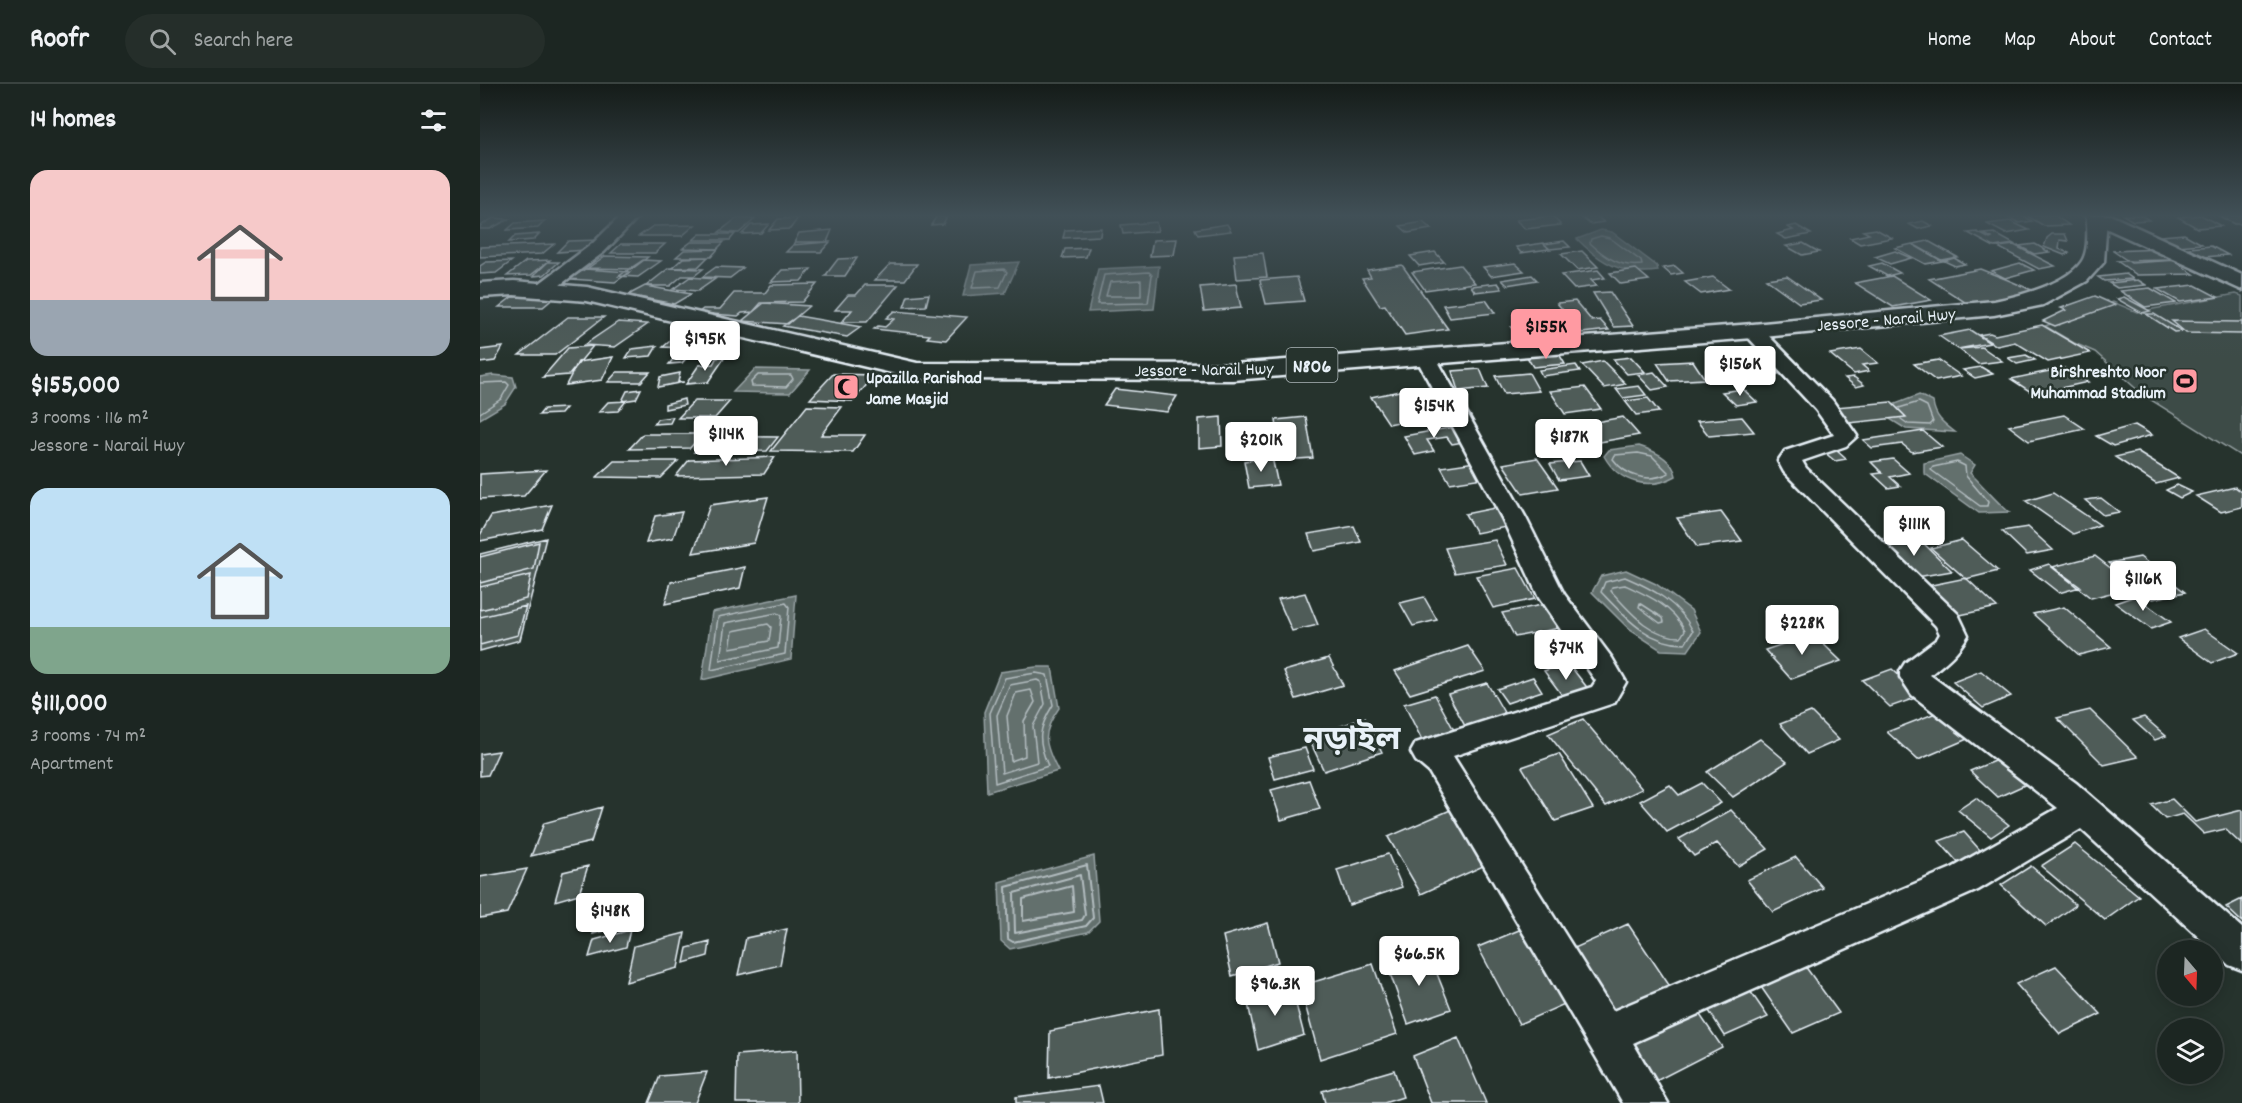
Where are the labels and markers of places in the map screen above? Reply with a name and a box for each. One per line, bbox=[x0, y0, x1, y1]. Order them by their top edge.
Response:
pin: $155K bbox=[1504, 309, 1588, 360]
pin: $195K bbox=[663, 321, 747, 372]
pin: $156K bbox=[1698, 346, 1782, 397]
place label: BirShreshto Noor Muhammad Stadium bbox=[2030, 361, 2166, 407]
sports icon: BirShreshto Noor Muhammad Stadium bbox=[2170, 366, 2200, 396]
place label: Upazilla Parishad Jame Masjid bbox=[866, 367, 982, 413]
mosque icon: Upazilla Parishad Jame Masjid bbox=[831, 372, 861, 402]
pin: $154K bbox=[1392, 388, 1476, 439]
pin: $114K bbox=[684, 416, 768, 467]
pin: $187K bbox=[1527, 419, 1611, 470]
pin: $201K bbox=[1219, 422, 1303, 473]
pin: $111K bbox=[1872, 506, 1956, 557]
pin: $116K bbox=[2101, 561, 2185, 612]
pin: $228K bbox=[1760, 605, 1844, 656]
pin: $74K bbox=[1530, 630, 1602, 681]
pin: $148K bbox=[568, 893, 652, 944]
pin: $66.5K bbox=[1370, 936, 1468, 987]
pin: $96.3K bbox=[1226, 966, 1324, 1017]

